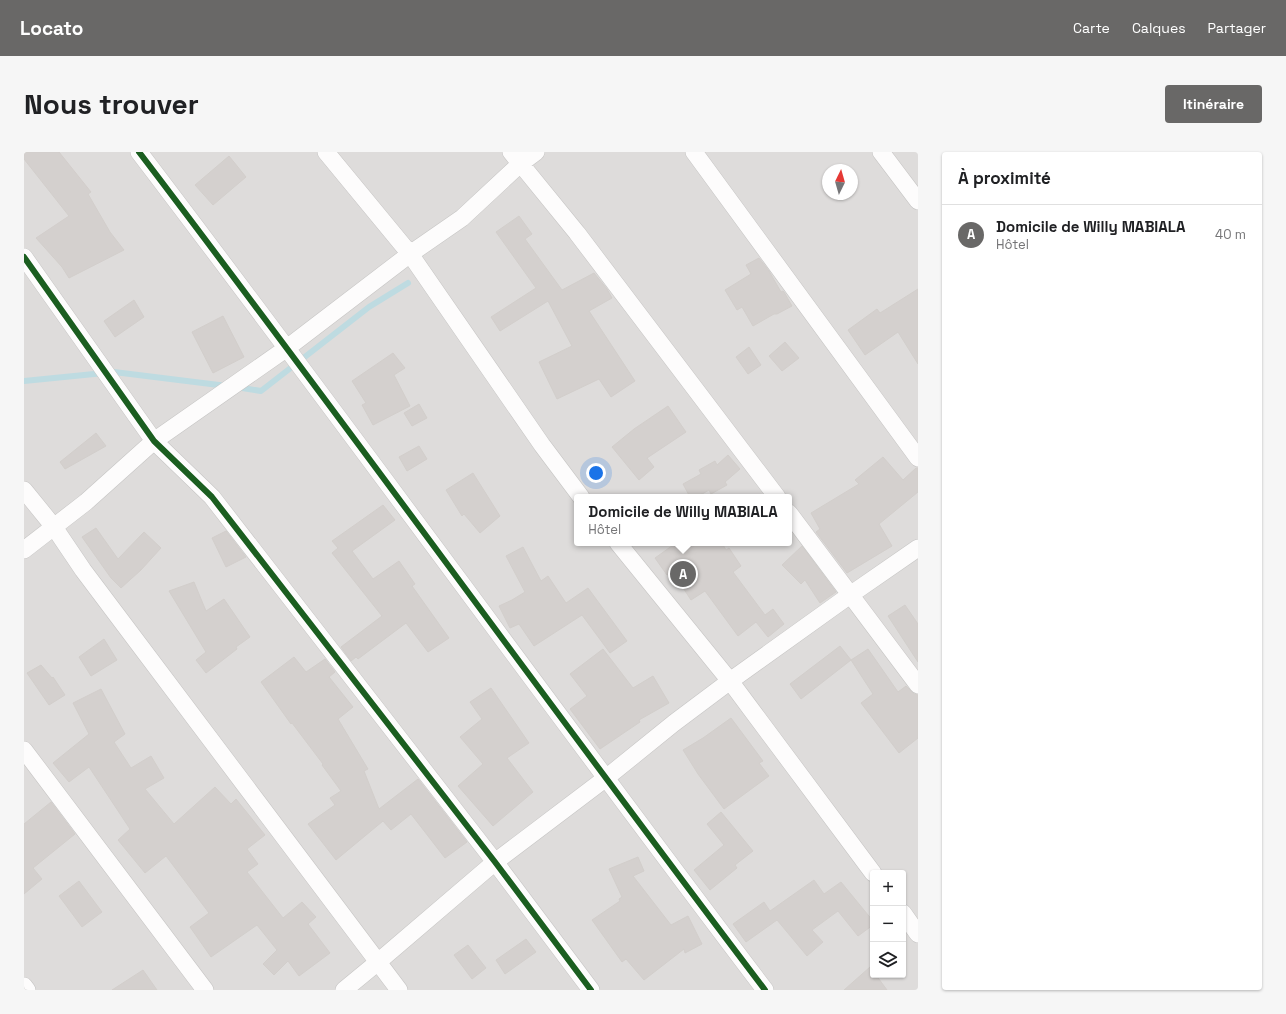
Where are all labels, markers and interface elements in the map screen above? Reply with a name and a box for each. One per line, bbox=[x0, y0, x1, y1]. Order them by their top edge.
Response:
text: Locato bbox=[20, 16, 83, 41]
text: Carte bbox=[1073, 19, 1110, 37]
text: Calques bbox=[1132, 19, 1186, 37]
text: Partager bbox=[1208, 19, 1266, 37]
button: Itinéraire bbox=[1165, 85, 1262, 123]
text: Nous trouver bbox=[24, 86, 199, 122]
north arrow bbox=[822, 164, 858, 200]
text: À proximité bbox=[958, 167, 1051, 189]
text: Domicile de Willy MABIALA bbox=[996, 217, 1185, 236]
text: A bbox=[967, 226, 975, 243]
text: 40 m bbox=[1215, 226, 1246, 243]
text: Hôtel bbox=[996, 236, 1029, 253]
your location bbox=[586, 463, 606, 483]
popup bbox=[574, 494, 792, 546]
text: Domicile de Willy MABIALA bbox=[588, 502, 778, 521]
text: Hôtel bbox=[588, 521, 621, 538]
pin: A bbox=[670, 559, 696, 589]
map controls bbox=[870, 870, 906, 978]
button: + bbox=[870, 870, 906, 906]
button: − bbox=[870, 906, 906, 942]
button: layers bbox=[870, 942, 906, 978]

